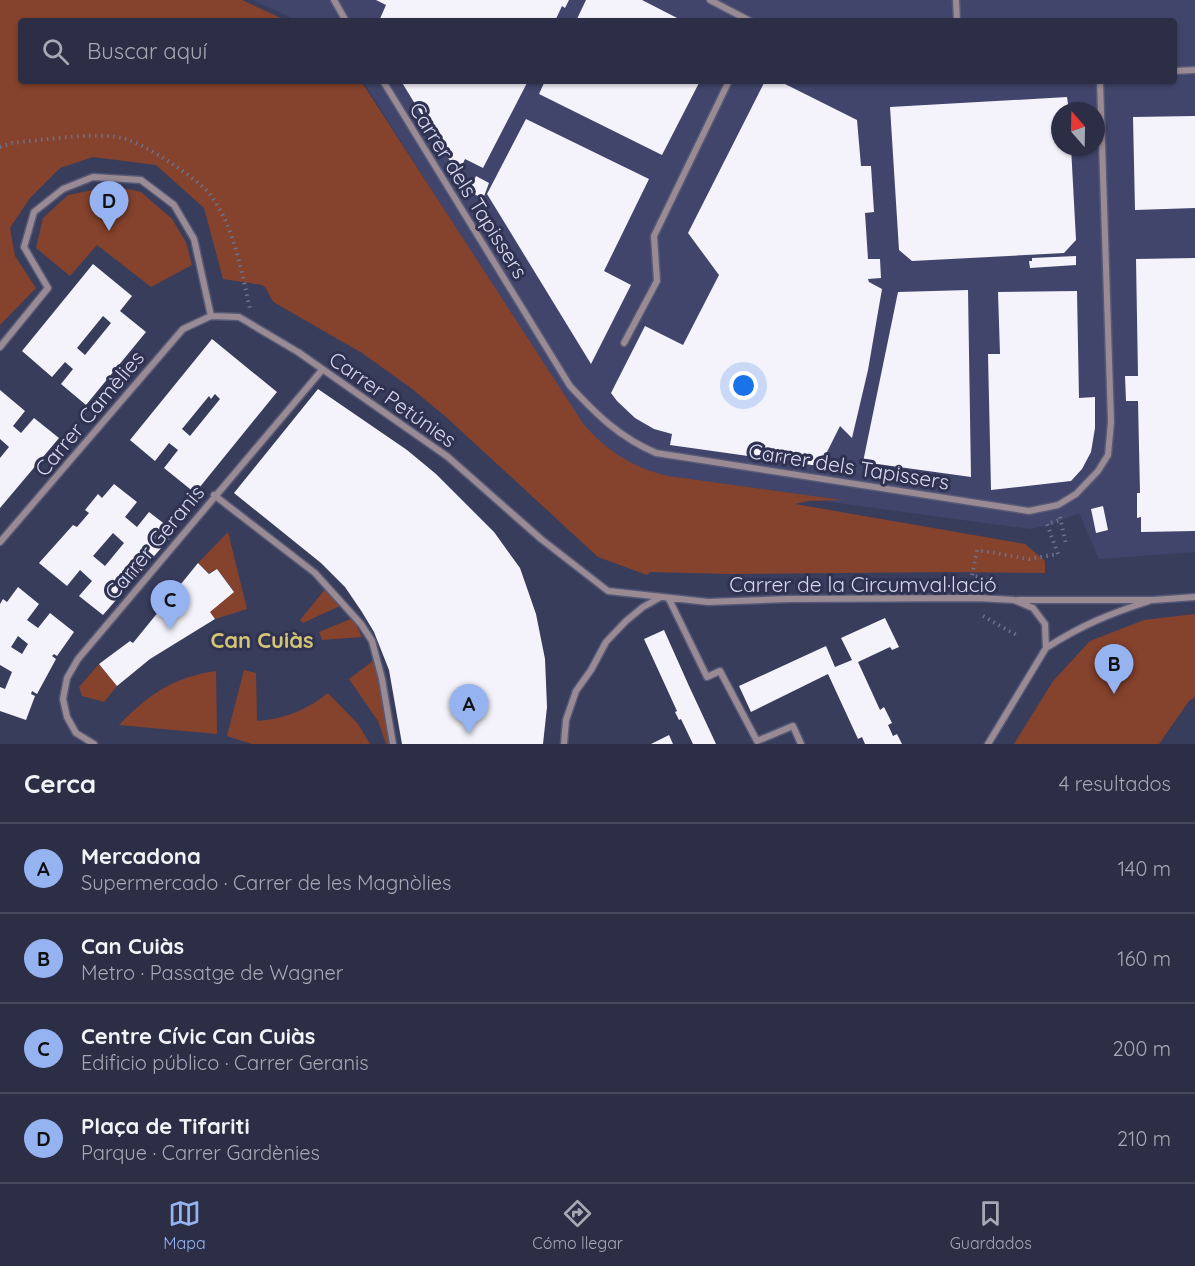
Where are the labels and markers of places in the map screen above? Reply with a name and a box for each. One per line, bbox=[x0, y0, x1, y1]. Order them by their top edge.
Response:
pin: D bbox=[90, 182, 128, 231]
pin: C bbox=[150, 580, 190, 630]
pin: B bbox=[1094, 644, 1134, 694]
pin: A bbox=[450, 684, 488, 734]

